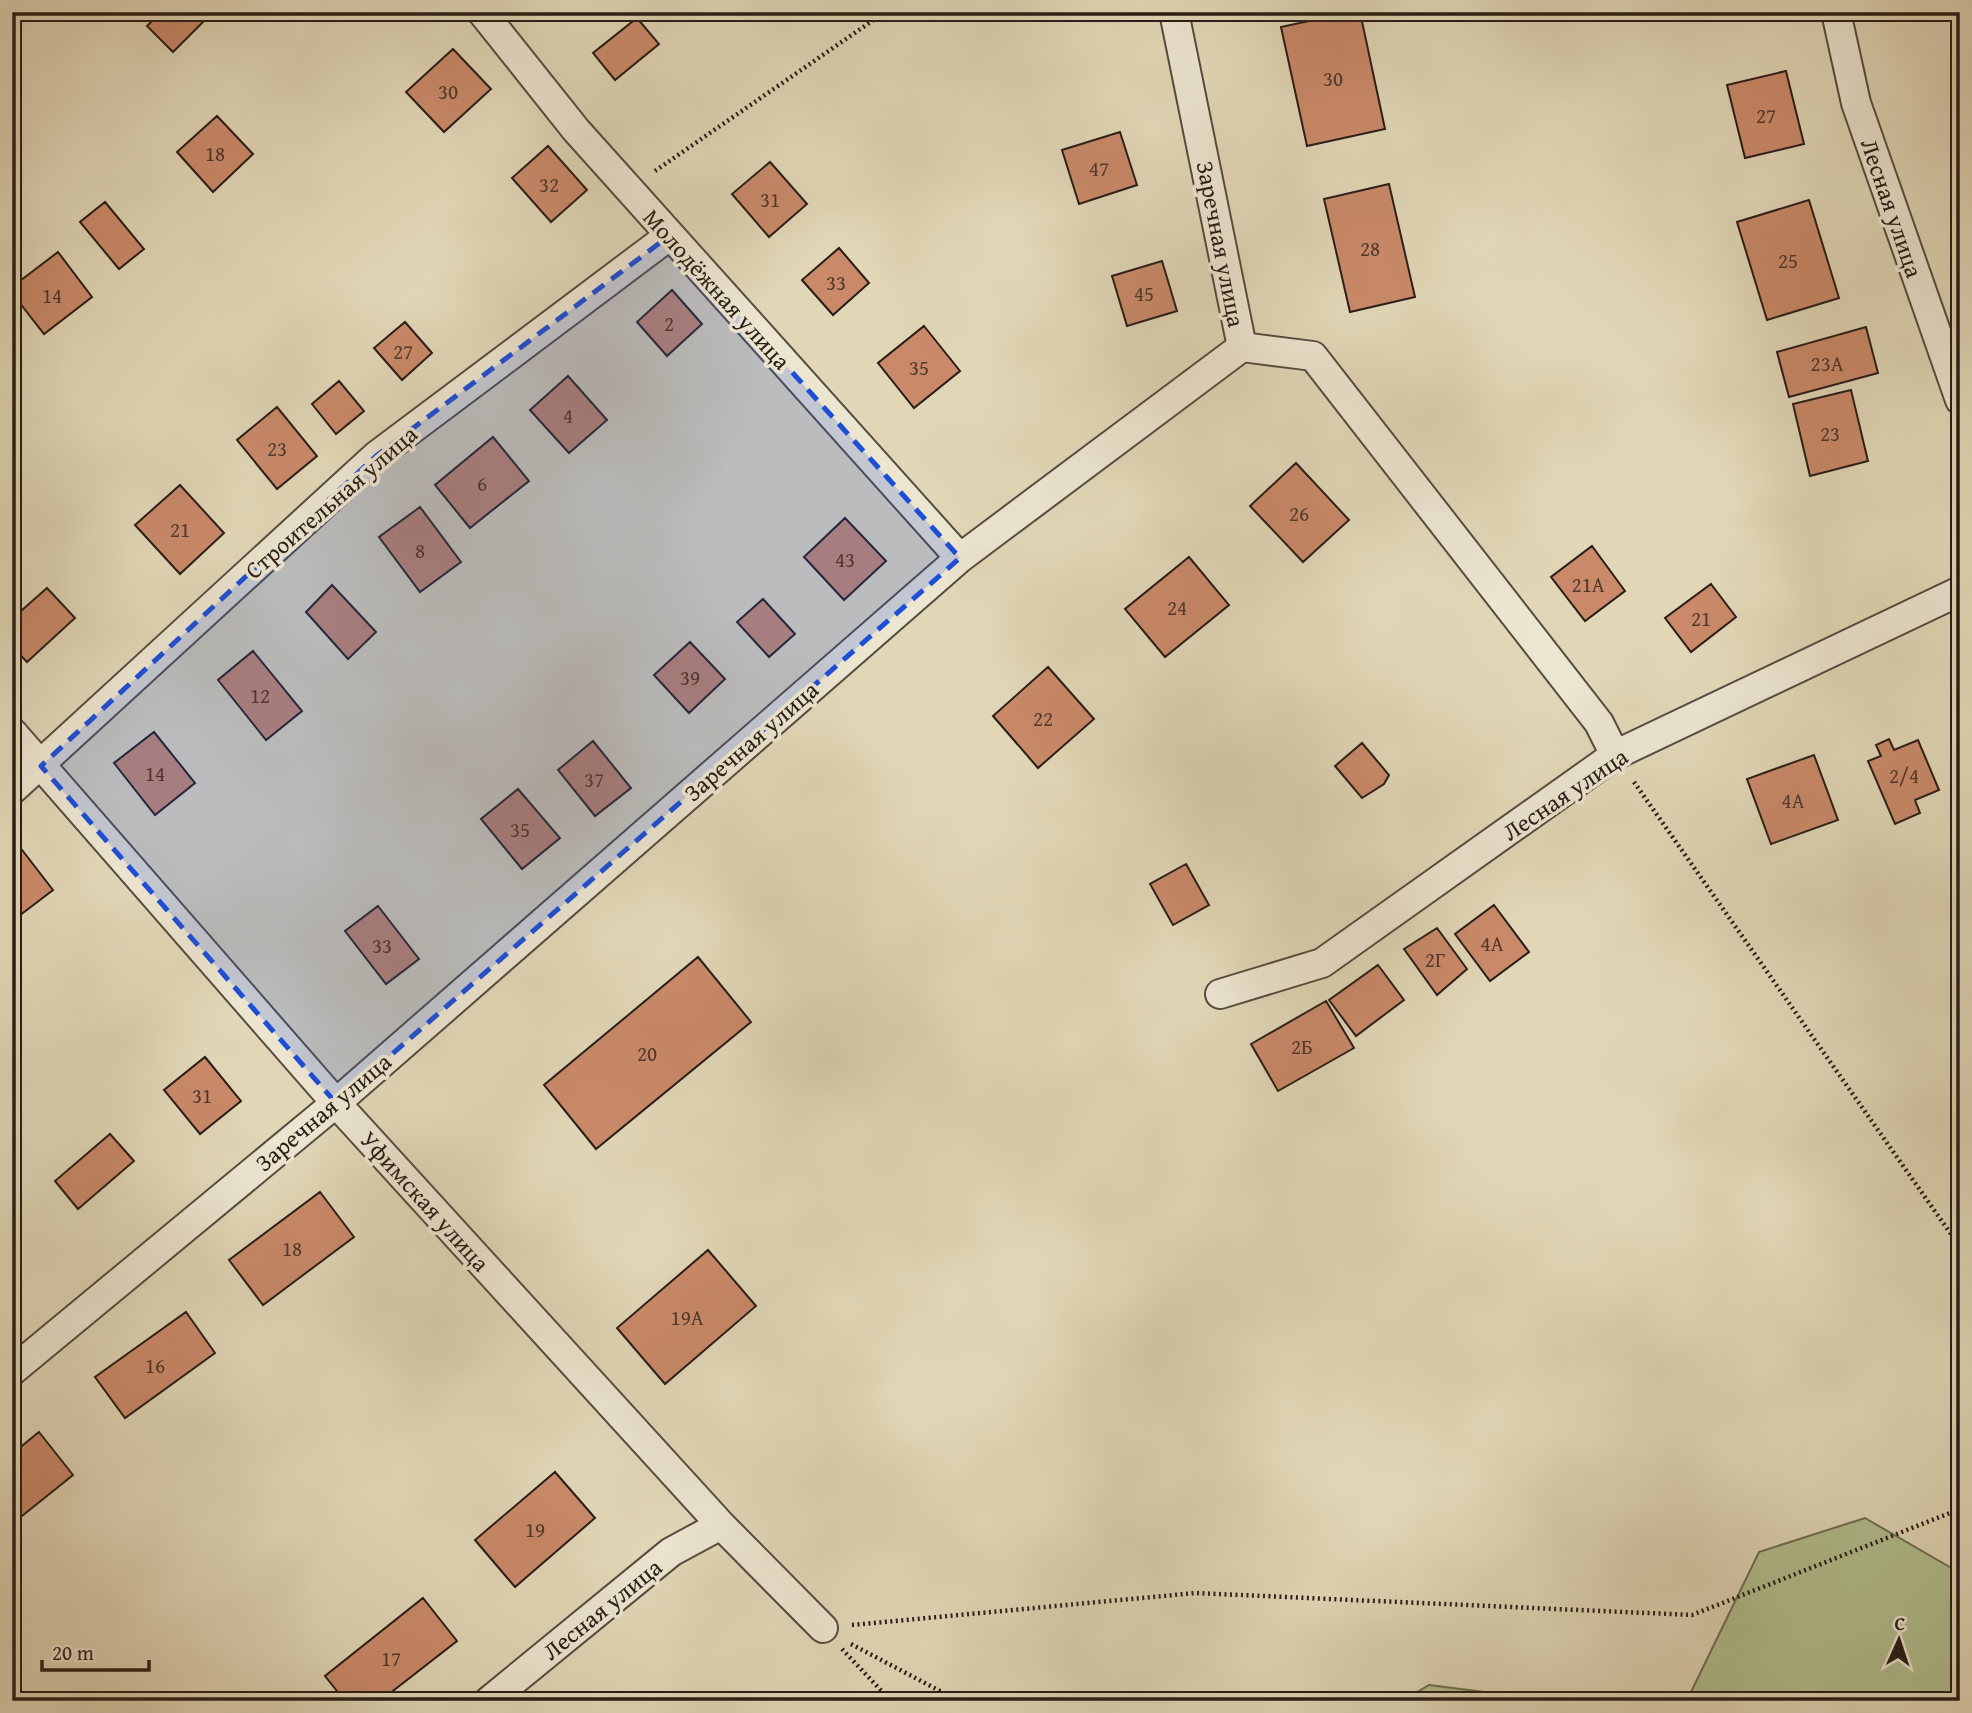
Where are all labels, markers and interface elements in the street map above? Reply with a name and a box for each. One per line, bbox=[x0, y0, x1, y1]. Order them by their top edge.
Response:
house number: 30 bbox=[1323, 63, 1343, 94]
house number: 30 bbox=[438, 76, 458, 107]
house number: 27 bbox=[1756, 100, 1776, 131]
street label: Лесная улица bbox=[1852, 134, 1932, 283]
house number: 18 bbox=[205, 138, 225, 169]
house number: 47 bbox=[1089, 153, 1109, 184]
street label: Заречная улица bbox=[1188, 158, 1254, 331]
house number: 32 bbox=[539, 169, 559, 200]
house number: 31 bbox=[760, 184, 780, 215]
street label: Молодёжная улица bbox=[635, 201, 799, 378]
house number: 28 bbox=[1360, 233, 1380, 264]
house number: 25 bbox=[1778, 245, 1798, 276]
house number: 33 bbox=[826, 267, 846, 298]
house number: 45 bbox=[1134, 278, 1154, 309]
house number: 14 bbox=[42, 280, 62, 311]
house number: 2 bbox=[664, 308, 674, 339]
house number: 27 bbox=[393, 336, 413, 367]
house number: 23А bbox=[1811, 348, 1844, 379]
house number: 35 bbox=[909, 352, 929, 383]
house number: 4 bbox=[563, 400, 573, 431]
street label: Строительная улица bbox=[237, 417, 426, 587]
house number: 23 bbox=[1820, 418, 1840, 449]
house number: 23 bbox=[267, 433, 287, 464]
house number: 6 bbox=[477, 468, 487, 499]
house number: 26 bbox=[1289, 498, 1309, 529]
house number: 21 bbox=[170, 514, 190, 545]
house number: 8 bbox=[415, 535, 425, 566]
house number: 43 bbox=[835, 544, 855, 575]
house number: 21А bbox=[1572, 569, 1605, 600]
house number: 24 bbox=[1167, 592, 1187, 623]
house number: 21 bbox=[1691, 603, 1711, 634]
house number: 39 bbox=[680, 662, 700, 693]
street label: Заречная улица bbox=[676, 672, 826, 809]
house number: 12 bbox=[250, 680, 270, 711]
house number: 22 bbox=[1033, 703, 1053, 734]
street label: Лесная улица bbox=[1495, 739, 1635, 849]
house number: 14 bbox=[145, 758, 165, 789]
house number: 2/4 bbox=[1889, 760, 1919, 791]
house number: 37 bbox=[584, 764, 604, 795]
house number: 4А bbox=[1782, 785, 1805, 816]
house number: 35 bbox=[510, 814, 530, 845]
house number: 4А bbox=[1481, 928, 1504, 959]
house number: 33 bbox=[372, 930, 392, 961]
house number: 2Г bbox=[1425, 944, 1445, 975]
house number: 2Б bbox=[1291, 1031, 1313, 1062]
house number: 20 bbox=[637, 1038, 657, 1069]
street label: Заречная улица bbox=[247, 1044, 399, 1180]
house number: 31 bbox=[192, 1080, 212, 1111]
street label: Уфимская улица bbox=[352, 1123, 498, 1280]
house number: 18 bbox=[282, 1233, 302, 1264]
house number: 19А bbox=[671, 1302, 704, 1333]
house number: 16 bbox=[145, 1350, 165, 1381]
house number: 19 bbox=[525, 1514, 545, 1545]
street label: Лесная улица bbox=[535, 1550, 670, 1668]
north arrow bbox=[1864, 1604, 1934, 1674]
text: С bbox=[1894, 1609, 1906, 1637]
scale bar bbox=[42, 1629, 149, 1673]
text: 20 m bbox=[52, 1637, 94, 1668]
house number: 17 bbox=[381, 1643, 401, 1674]

